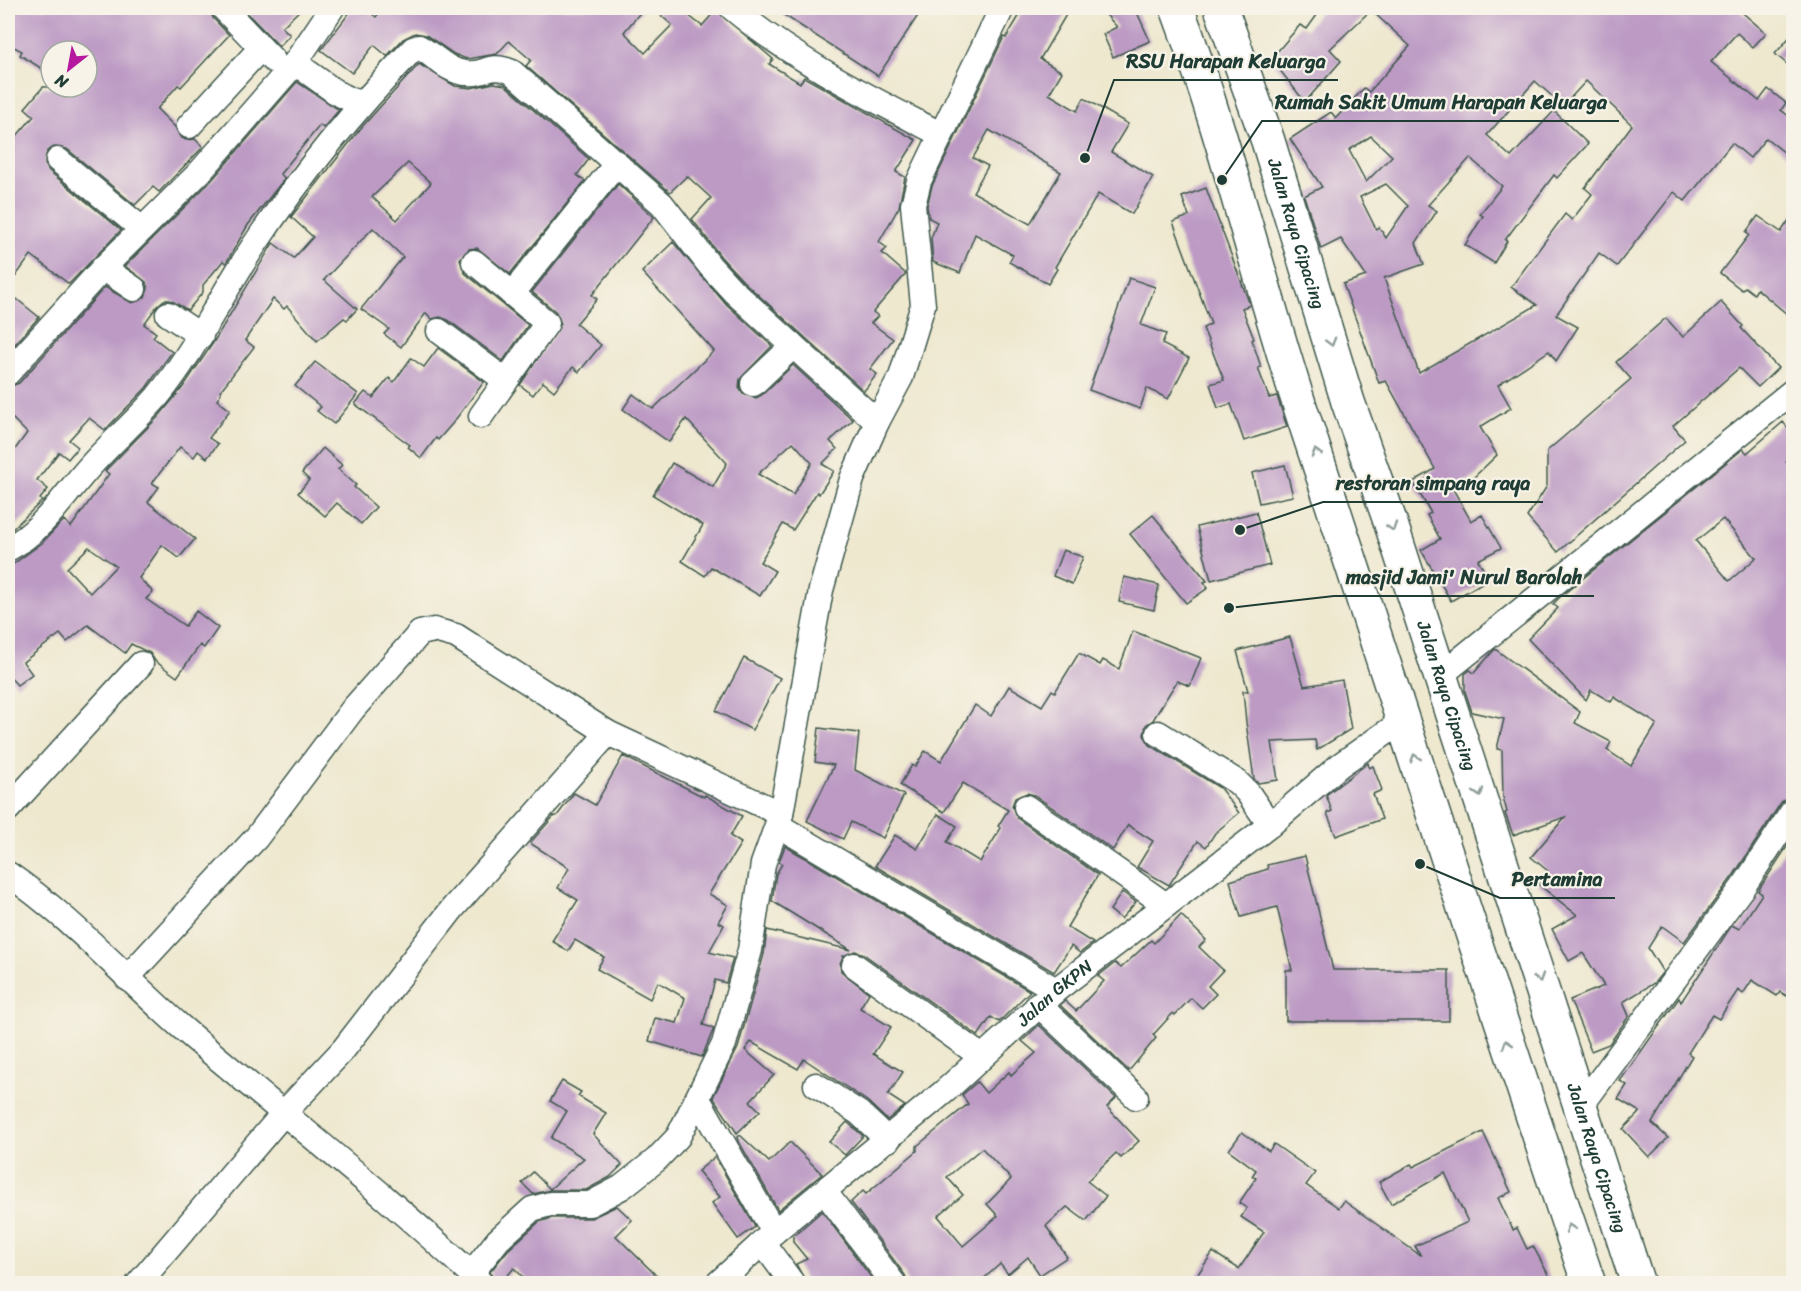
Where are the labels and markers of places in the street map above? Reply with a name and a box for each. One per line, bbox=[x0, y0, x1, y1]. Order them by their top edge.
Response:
callout: RSU Harapan Keluarga bbox=[1114, 42, 1338, 80]
callout: Rumah Sakit Umum Harapan Keluarga bbox=[1262, 83, 1619, 121]
callout: restoran simpang raya bbox=[1323, 464, 1543, 502]
callout: masjid Jami' Nurul Barolah bbox=[1334, 558, 1594, 596]
callout: Pertamina bbox=[1500, 860, 1615, 898]

